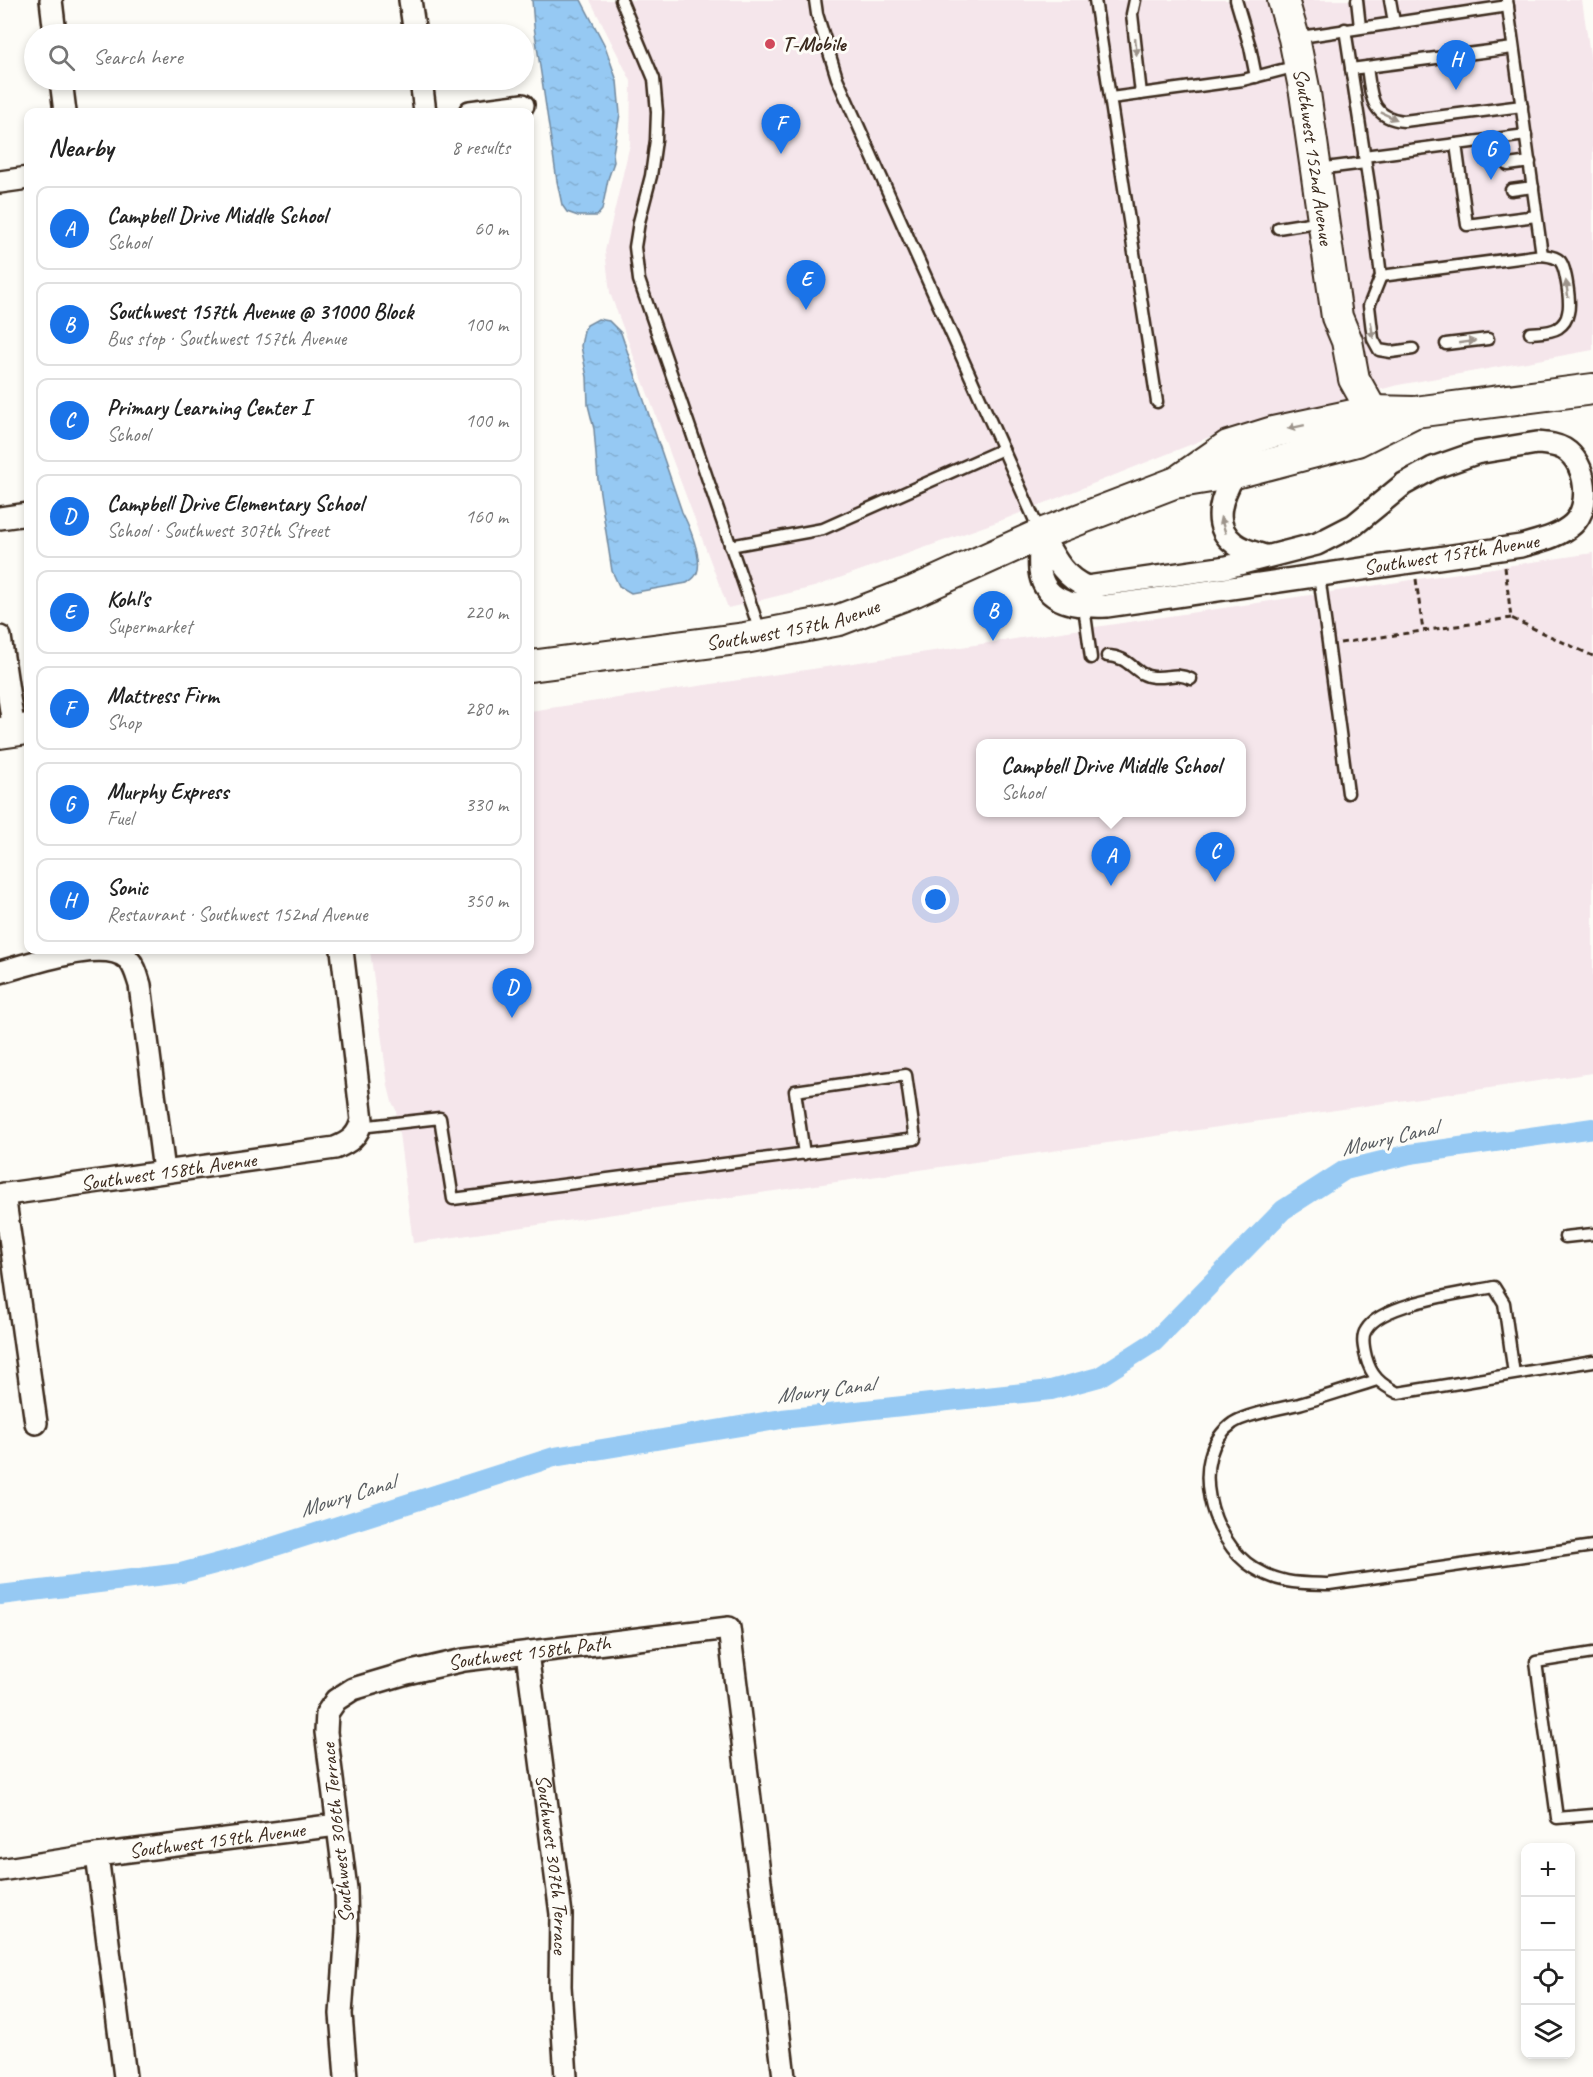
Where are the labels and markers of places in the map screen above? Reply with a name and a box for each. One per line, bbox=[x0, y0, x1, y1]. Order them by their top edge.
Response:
place label: T-Mobile bbox=[782, 31, 848, 57]
marker: T-Mobile bbox=[763, 37, 777, 51]
pin: H bbox=[1436, 40, 1476, 90]
pin: F bbox=[762, 104, 800, 154]
pin: G bbox=[1472, 130, 1510, 180]
pin: E bbox=[786, 260, 826, 310]
pin: B bbox=[974, 592, 1012, 641]
pin: C bbox=[1196, 832, 1234, 882]
pin: A bbox=[1092, 836, 1130, 886]
pin: D bbox=[492, 968, 532, 1018]

